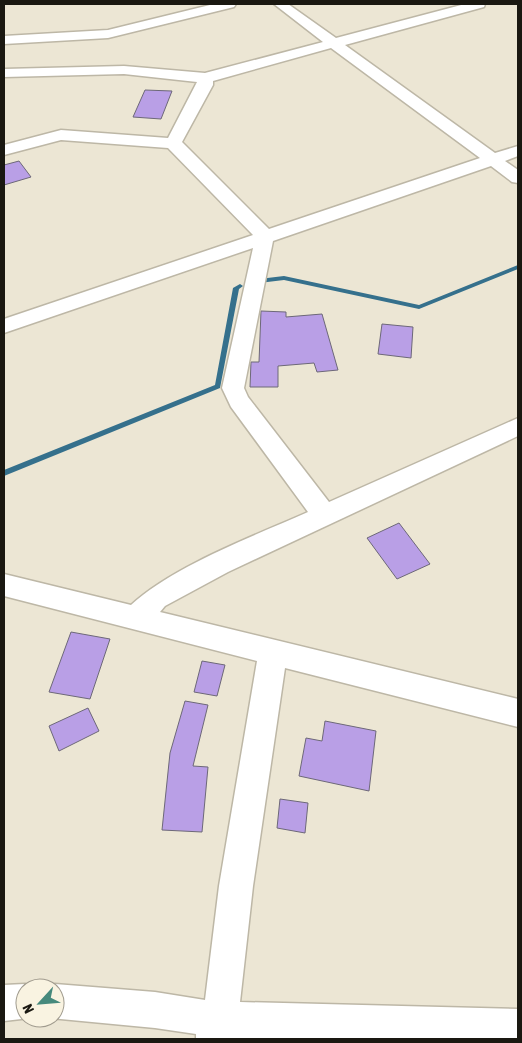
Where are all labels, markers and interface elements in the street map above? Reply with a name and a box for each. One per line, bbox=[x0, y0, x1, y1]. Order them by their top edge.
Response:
north arrow bbox=[15, 978, 65, 1028]
text: N bbox=[19, 1001, 37, 1016]

